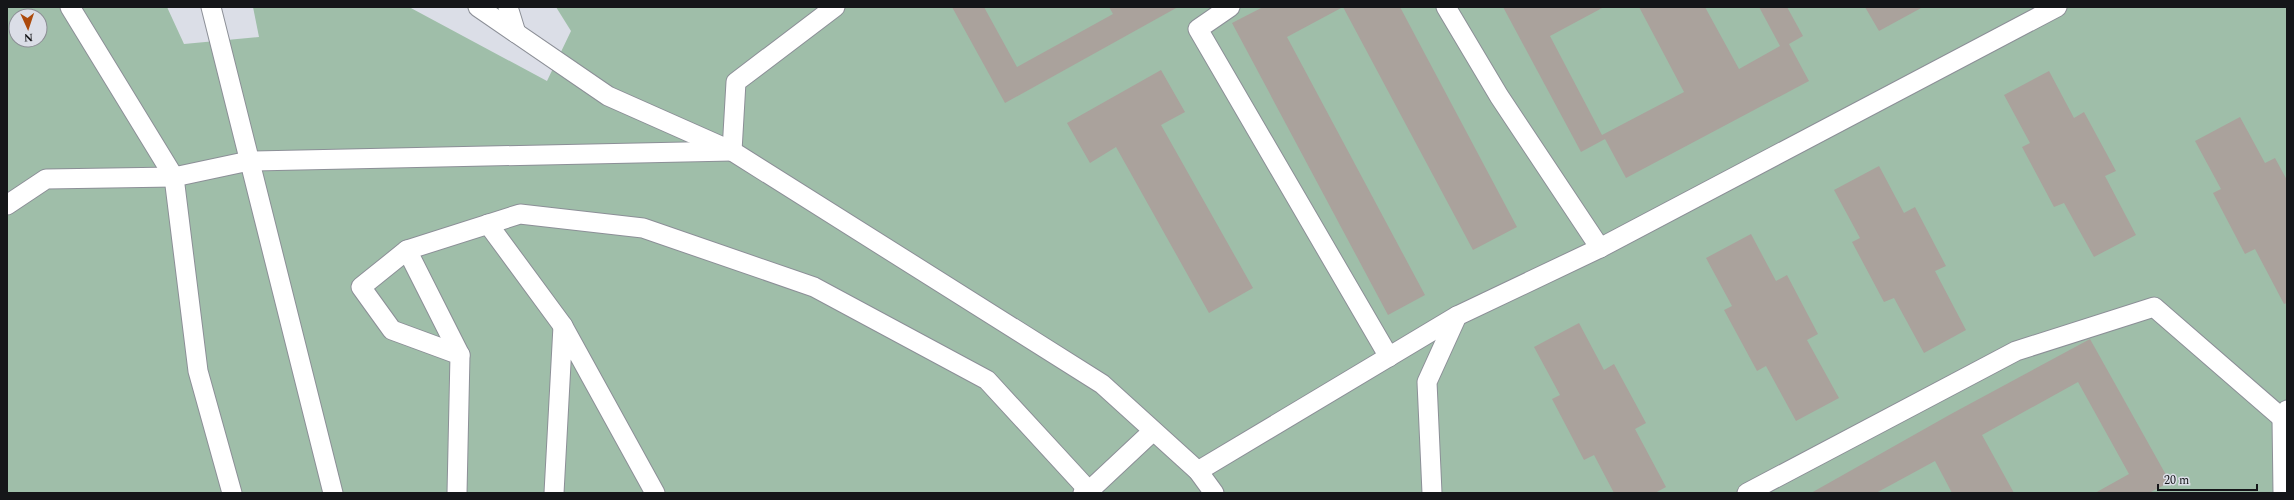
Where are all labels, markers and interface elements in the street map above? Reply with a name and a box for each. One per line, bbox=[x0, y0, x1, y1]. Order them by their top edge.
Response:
north arrow bbox=[8, 8, 48, 48]
text: N bbox=[24, 29, 33, 46]
scale bar bbox=[2158, 466, 2257, 492]
text: 20 m bbox=[2164, 471, 2189, 490]

